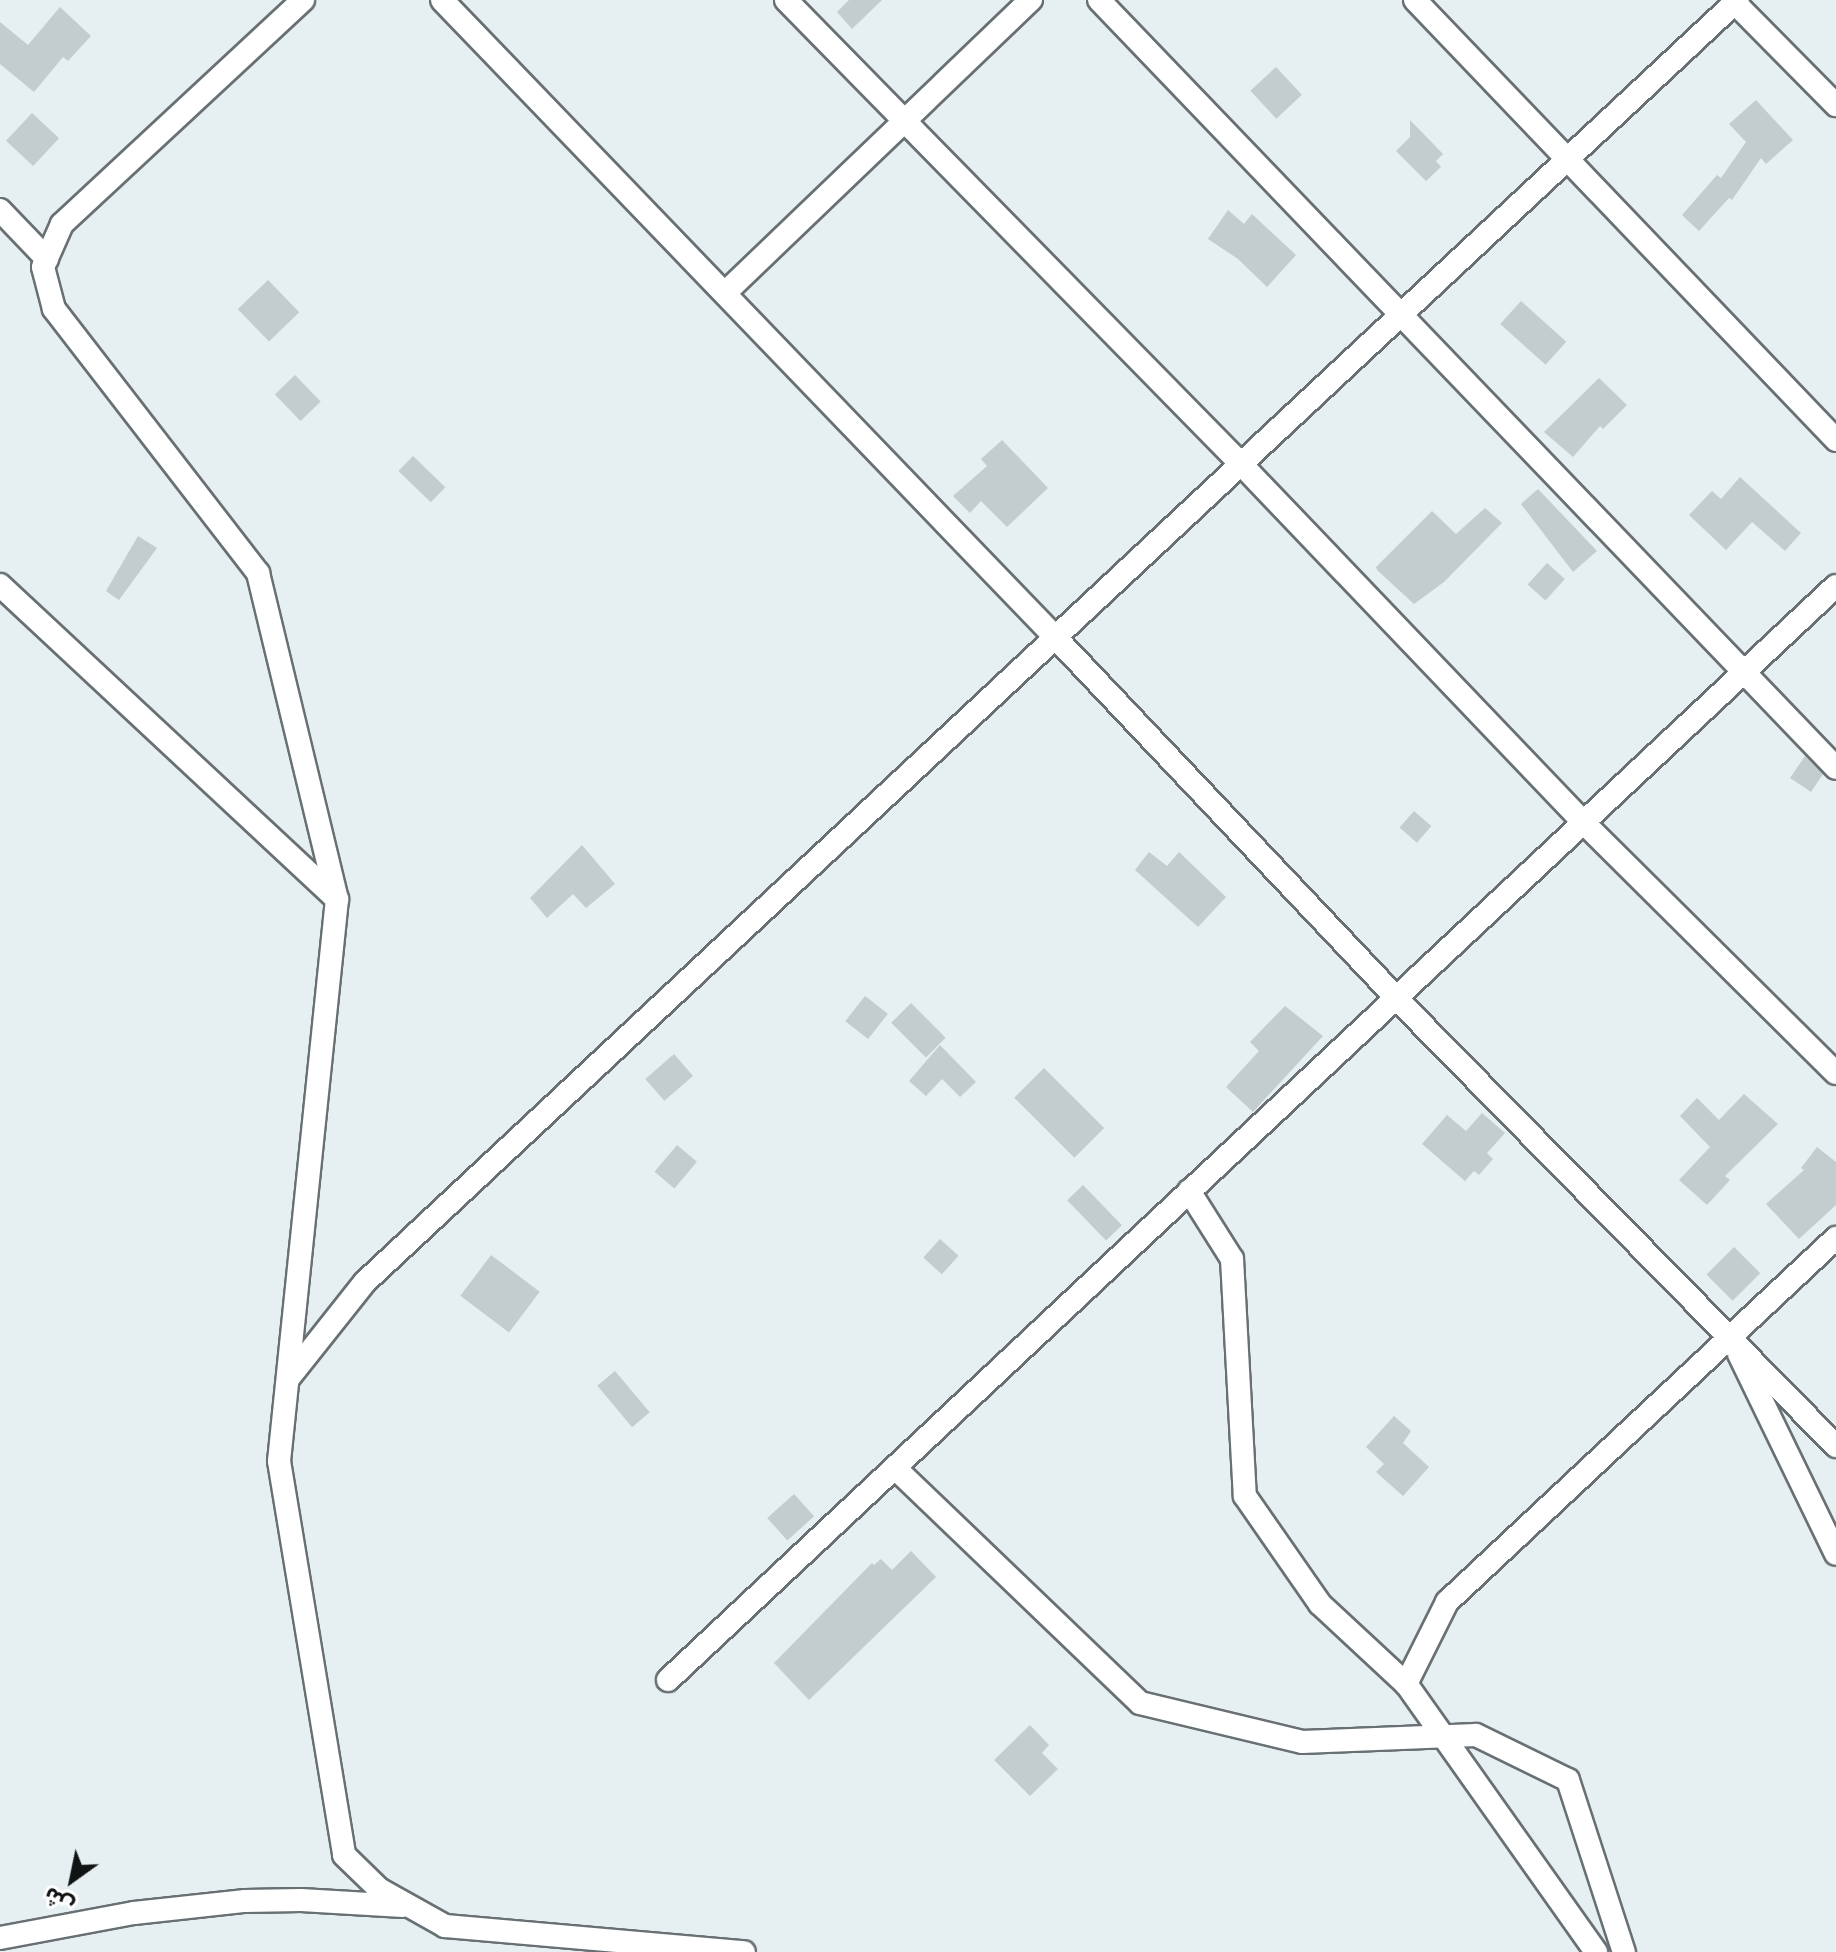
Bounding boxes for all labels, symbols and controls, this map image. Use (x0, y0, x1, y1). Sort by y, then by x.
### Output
north arrow (32, 1840, 112, 1920)
text: ش (38, 1879, 80, 1922)

